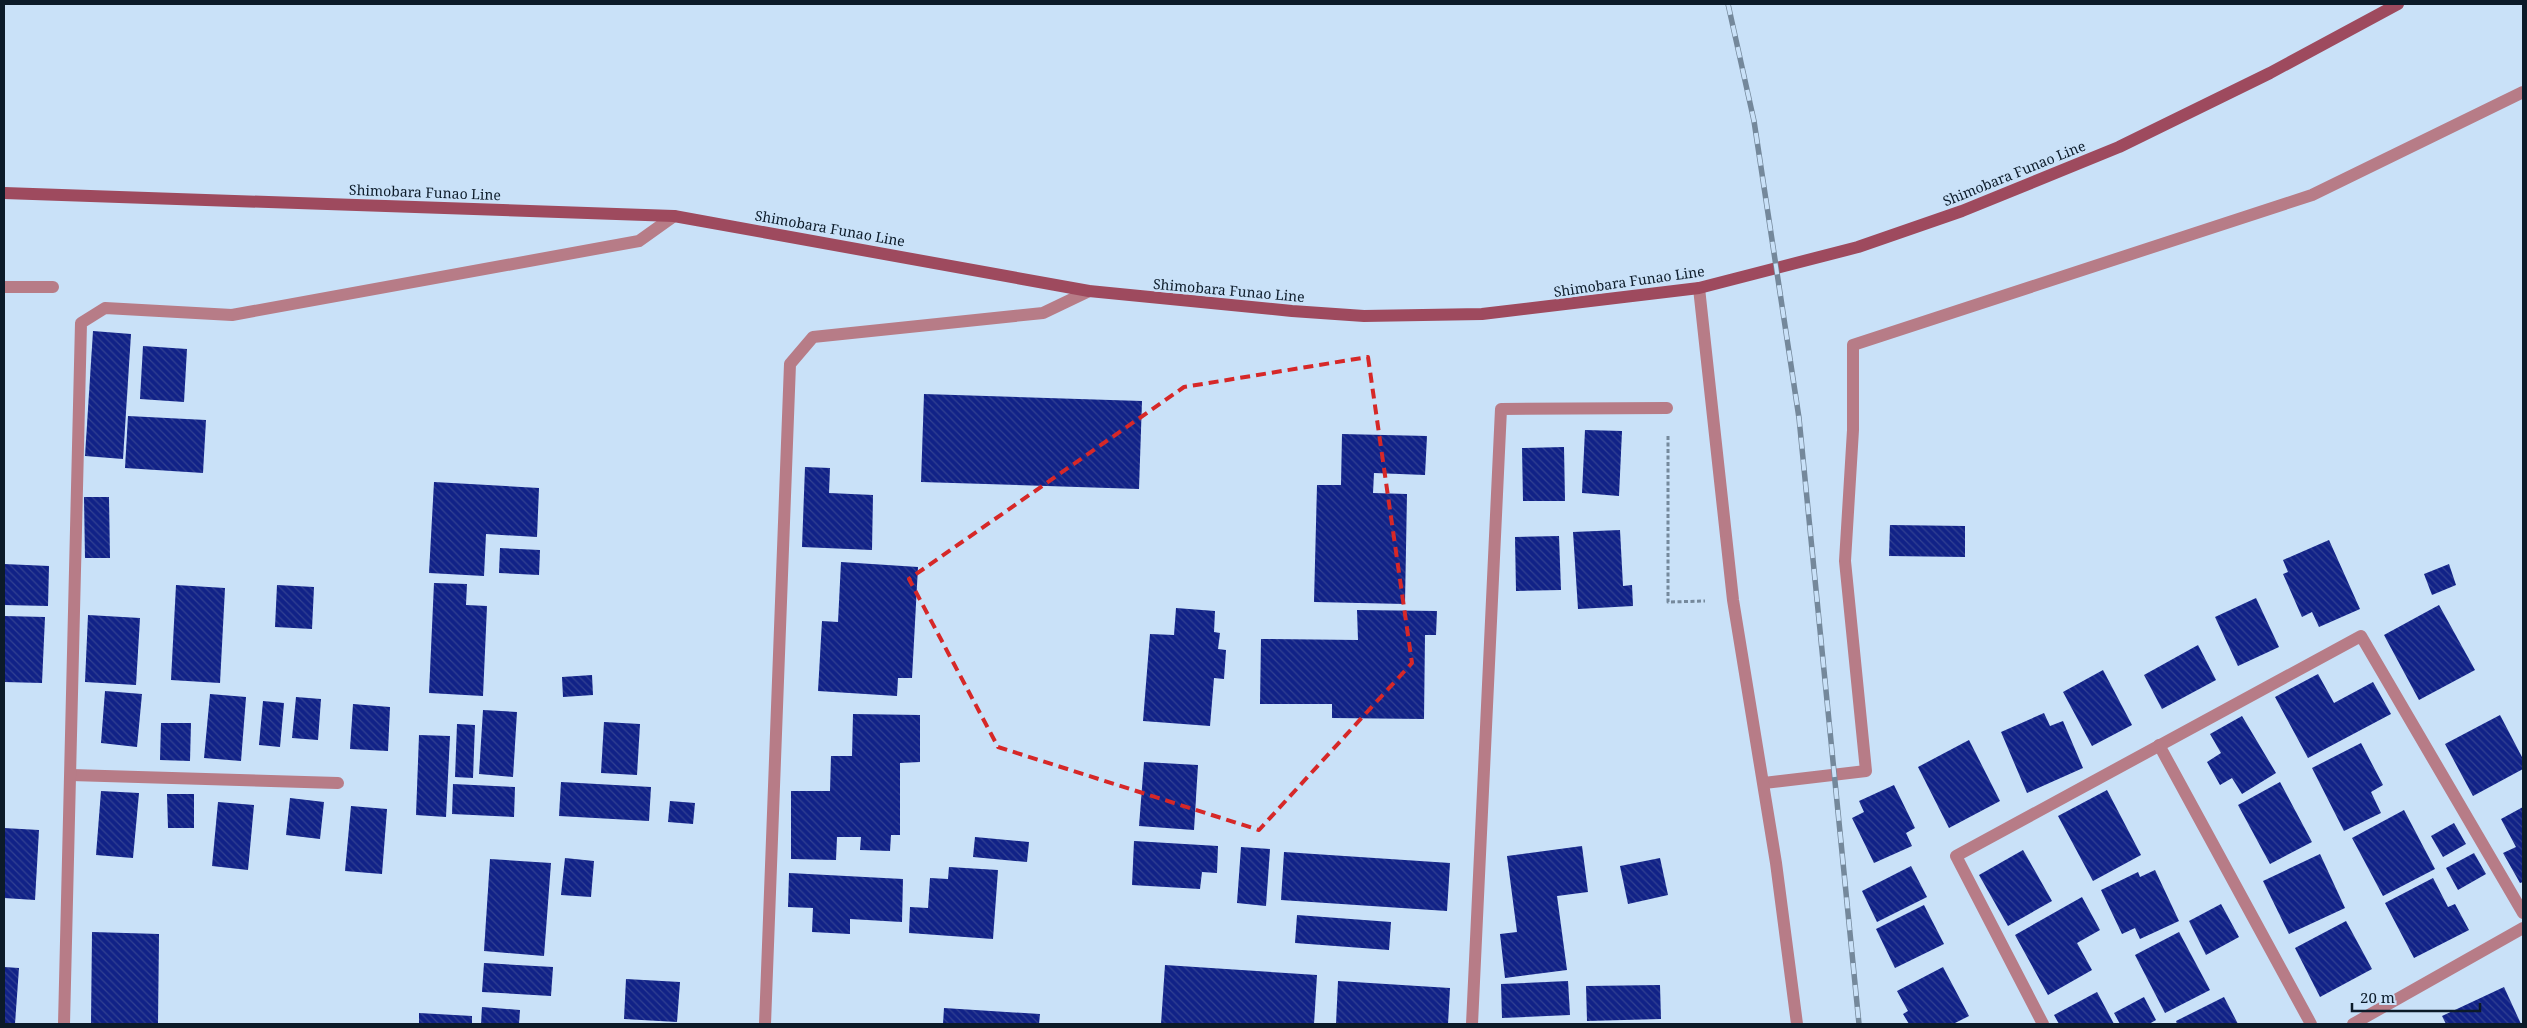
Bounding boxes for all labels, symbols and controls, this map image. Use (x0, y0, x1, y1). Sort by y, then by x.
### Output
street label: Shimobara Funao Line (1940, 136, 2088, 210)
street label: Shimobara Funao Line (349, 180, 501, 204)
street label: Shimobara Funao Line (753, 205, 907, 251)
street label: Shimobara Funao Line (1552, 261, 1706, 301)
street label: Shimobara Funao Line (1152, 274, 1306, 306)
scale bar (2352, 980, 2480, 1012)
text: 20 m (2360, 987, 2395, 1007)

